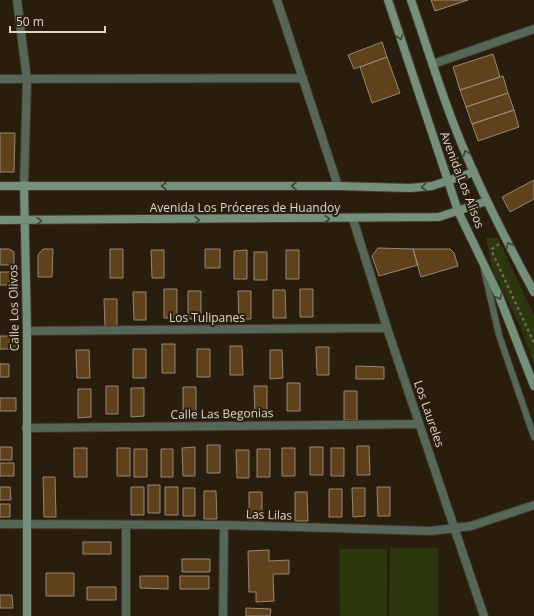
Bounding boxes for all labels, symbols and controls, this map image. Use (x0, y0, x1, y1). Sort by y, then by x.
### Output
scale bar (10, 8, 105, 34)
text: 50 m (16, 13, 44, 30)
one-way arrow (395, 33, 404, 40)
street label: Avenida Los Alisos (436, 129, 489, 231)
one-way arrow (462, 149, 470, 156)
one-way arrow (161, 182, 167, 190)
one-way arrow (291, 182, 297, 190)
one-way arrow (421, 183, 427, 192)
street label: Avenida Los Próceres de Huandoy (150, 199, 341, 216)
one-way arrow (324, 215, 330, 223)
one-way arrow (194, 216, 200, 224)
one-way arrow (36, 217, 42, 225)
one-way arrow (506, 242, 513, 249)
street label: Calle Los Olivos (4, 264, 23, 352)
one-way arrow (494, 293, 502, 301)
street label: Los Tulipanes (169, 309, 245, 326)
street label: Los Laureles (410, 378, 449, 450)
street label: Calle Las Begonias (170, 404, 274, 423)
street label: Las Lilas (245, 505, 293, 524)

